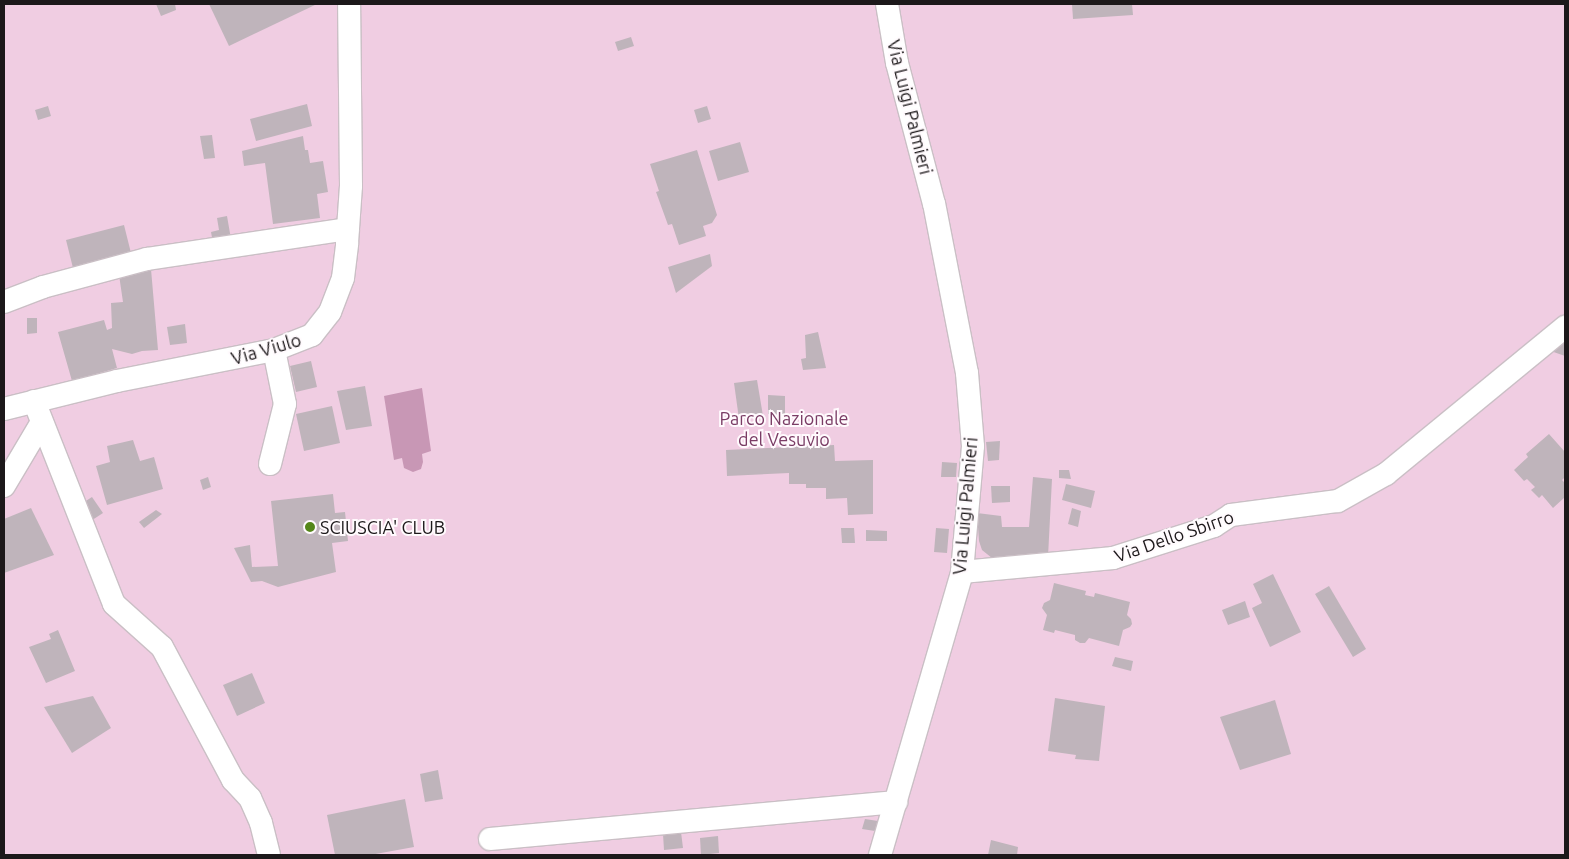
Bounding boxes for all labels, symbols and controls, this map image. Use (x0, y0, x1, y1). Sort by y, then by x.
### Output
street label: Via Luigi Palmieri (883, 37, 937, 177)
street label: Via Viulo (229, 329, 303, 369)
park label: Parco Nazionale del Vesuvio (719, 408, 849, 450)
street label: Via Luigi Palmieri (948, 436, 982, 576)
street label: Via Dello Sbirro (1111, 505, 1237, 567)
place label: SCIUSCIA' CLUB (320, 516, 445, 538)
marker: SCIUSCIA' CLUB (304, 521, 316, 533)

